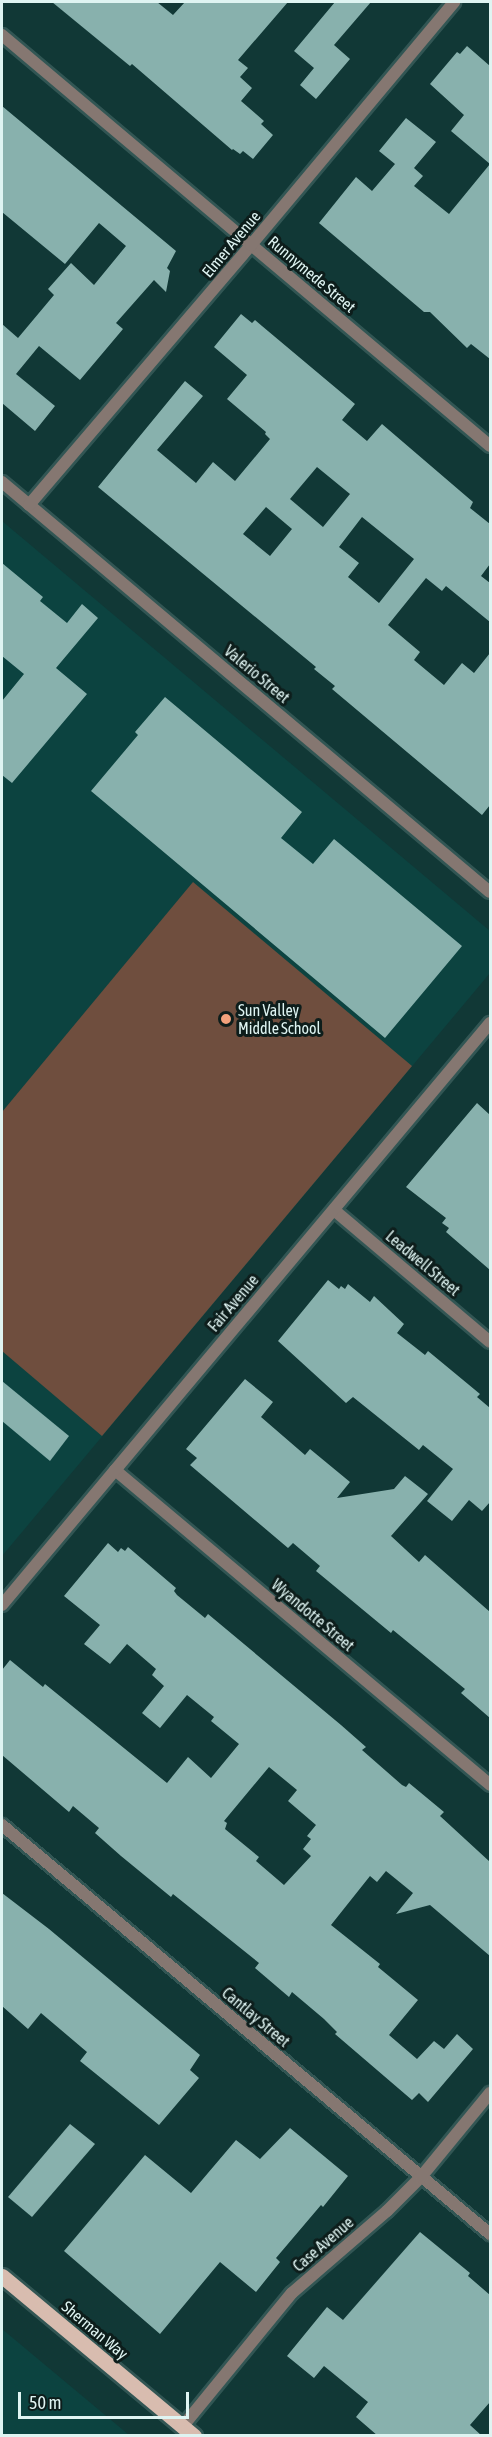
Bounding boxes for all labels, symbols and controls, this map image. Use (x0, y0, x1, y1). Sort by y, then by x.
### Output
street label: Elmer Avenue (198, 207, 264, 281)
street label: Runnymede Street (264, 232, 360, 316)
street label: Valerio Street (220, 641, 294, 707)
place label: Sun Valley Middle School (238, 1000, 321, 1038)
marker: Sun Valley Middle School (219, 1012, 233, 1026)
street label: Leadwell Street (382, 1226, 464, 1300)
street label: Fair Avenue (204, 1271, 262, 1335)
street label: Wyandotte Street (268, 1575, 358, 1655)
street label: Cantlay Street (218, 1983, 294, 2051)
street label: Case Avenue (289, 2212, 357, 2276)
street label: Sherman Way (58, 2297, 132, 2363)
scale bar (21, 2380, 192, 2418)
text: 50 m (29, 2392, 61, 2413)

